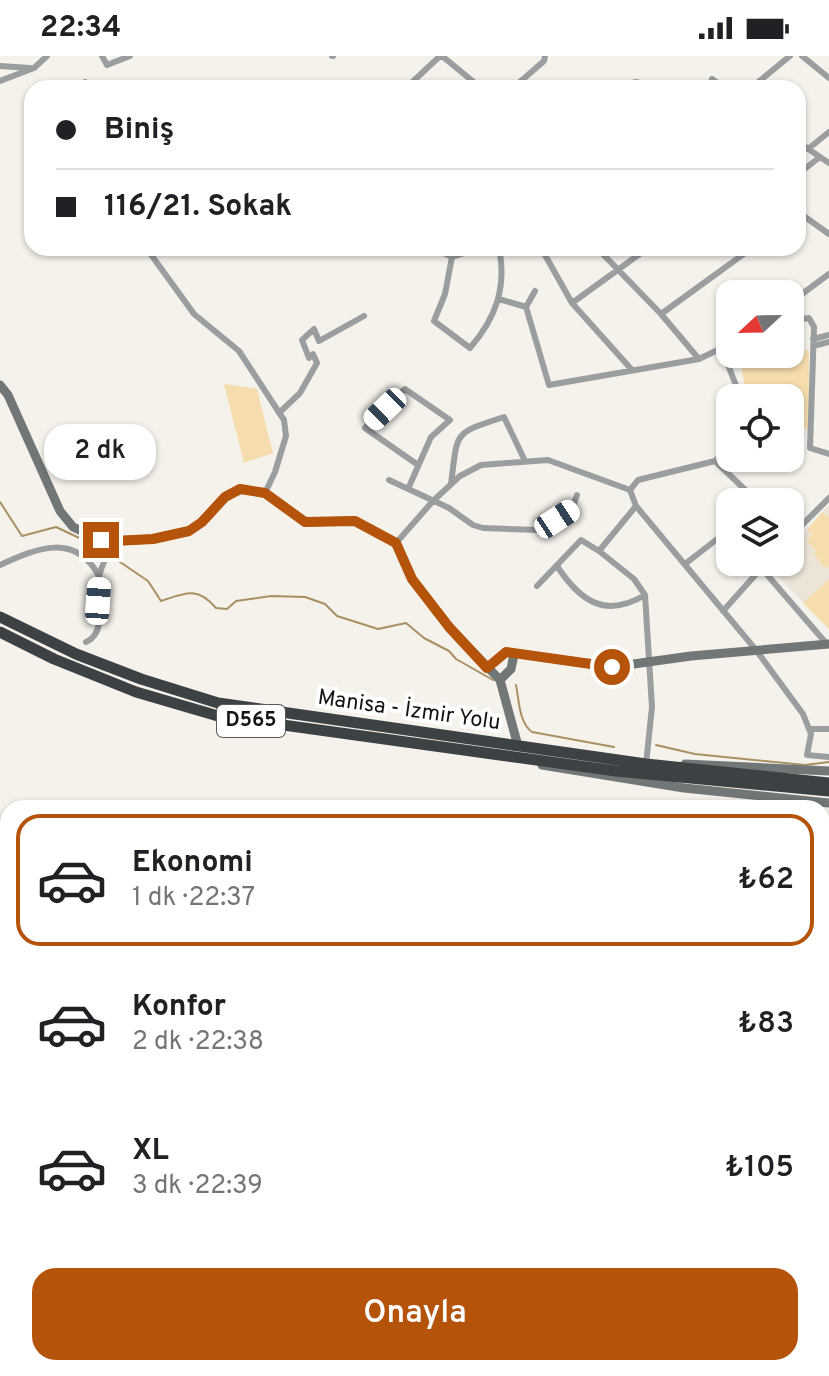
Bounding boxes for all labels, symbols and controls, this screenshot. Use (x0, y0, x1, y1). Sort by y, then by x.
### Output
text: 22:34 (40, 10, 121, 47)
text: Biniş (104, 112, 174, 149)
text: 116/21. Sokak (104, 189, 292, 226)
north arrow (716, 280, 804, 368)
map controls (716, 280, 804, 576)
car (359, 384, 411, 434)
button: locate (716, 384, 804, 472)
callout: 2 dk (45, 424, 157, 480)
text: 2 dk (74, 435, 126, 468)
button: layers (716, 488, 804, 576)
car (530, 496, 584, 542)
route end (83, 522, 119, 558)
car (84, 576, 112, 626)
route start (594, 649, 630, 685)
street label: Manisa - İzmir Yolu (316, 683, 503, 737)
road number: D565 (217, 705, 285, 737)
icon: car (36, 844, 108, 916)
text: Ekonomi (132, 845, 253, 882)
text: ₺62 (738, 862, 794, 899)
text: 1 dk · 22:37 (132, 882, 255, 915)
icon: car (36, 988, 108, 1060)
text: Konfor (132, 989, 226, 1026)
text: ₺83 (738, 1006, 794, 1043)
text: 2 dk · 22:38 (132, 1026, 264, 1059)
icon: car (36, 1132, 108, 1204)
text: XL (132, 1133, 169, 1170)
text: ₺105 (725, 1150, 794, 1187)
text: 3 dk · 22:39 (132, 1170, 263, 1203)
button: Onayla (32, 1268, 798, 1360)

